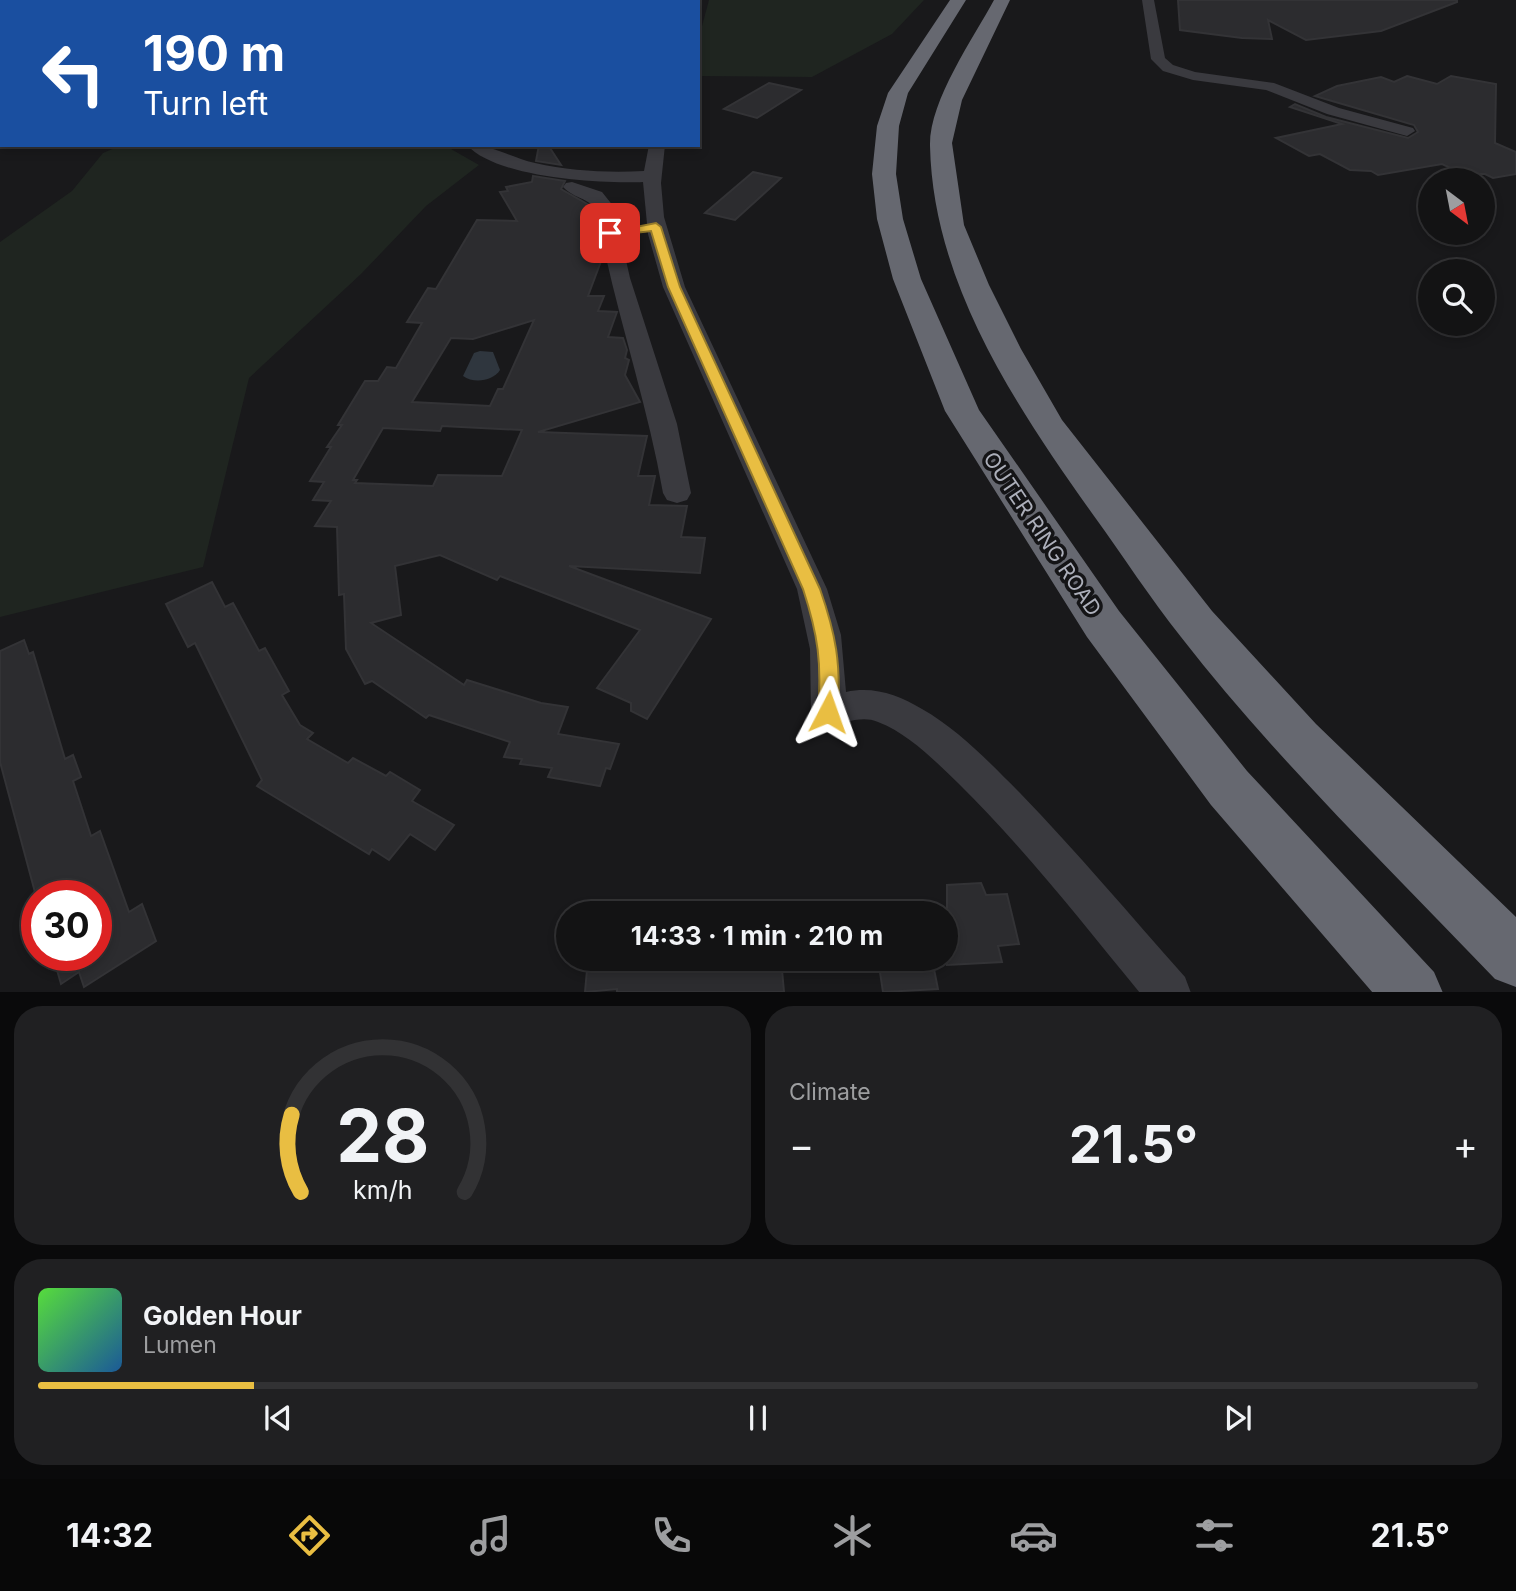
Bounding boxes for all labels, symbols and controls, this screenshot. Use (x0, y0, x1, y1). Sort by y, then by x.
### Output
text: 190 m (143, 24, 285, 83)
icon: left (28, 28, 119, 119)
text: Turn left (143, 84, 268, 123)
north arrow (1418, 168, 1494, 245)
map controls (1418, 168, 1495, 336)
pin (580, 203, 640, 263)
icon: arrive (591, 214, 629, 252)
button: search (1418, 259, 1495, 336)
street label: OUTER RING ROAD (978, 447, 1107, 620)
position arrow (791, 675, 865, 749)
speed limit sign: 30 (21, 880, 112, 971)
text: 14:33 · 1 min · 210 m (631, 920, 883, 951)
text: Climate (789, 1078, 871, 1106)
text: 28 (336, 1091, 429, 1180)
text: 21.5° (1069, 1113, 1198, 1176)
text: − (789, 1122, 814, 1168)
text: + (1453, 1122, 1478, 1168)
text: km/h (353, 1174, 412, 1204)
text: Golden Hour (143, 1300, 302, 1331)
text: Lumen (143, 1331, 217, 1359)
icon: previous (259, 1399, 297, 1437)
icon: pause (739, 1399, 777, 1437)
icon: next (1219, 1399, 1257, 1437)
icon: directions (285, 1511, 334, 1560)
icon: music (466, 1511, 515, 1560)
icon: phone (647, 1511, 696, 1560)
icon: climate (828, 1511, 877, 1560)
icon: car (1009, 1511, 1058, 1560)
icon: filters (1190, 1511, 1239, 1560)
text: 14:32 (66, 1516, 153, 1555)
text: 21.5° (1371, 1516, 1450, 1555)

